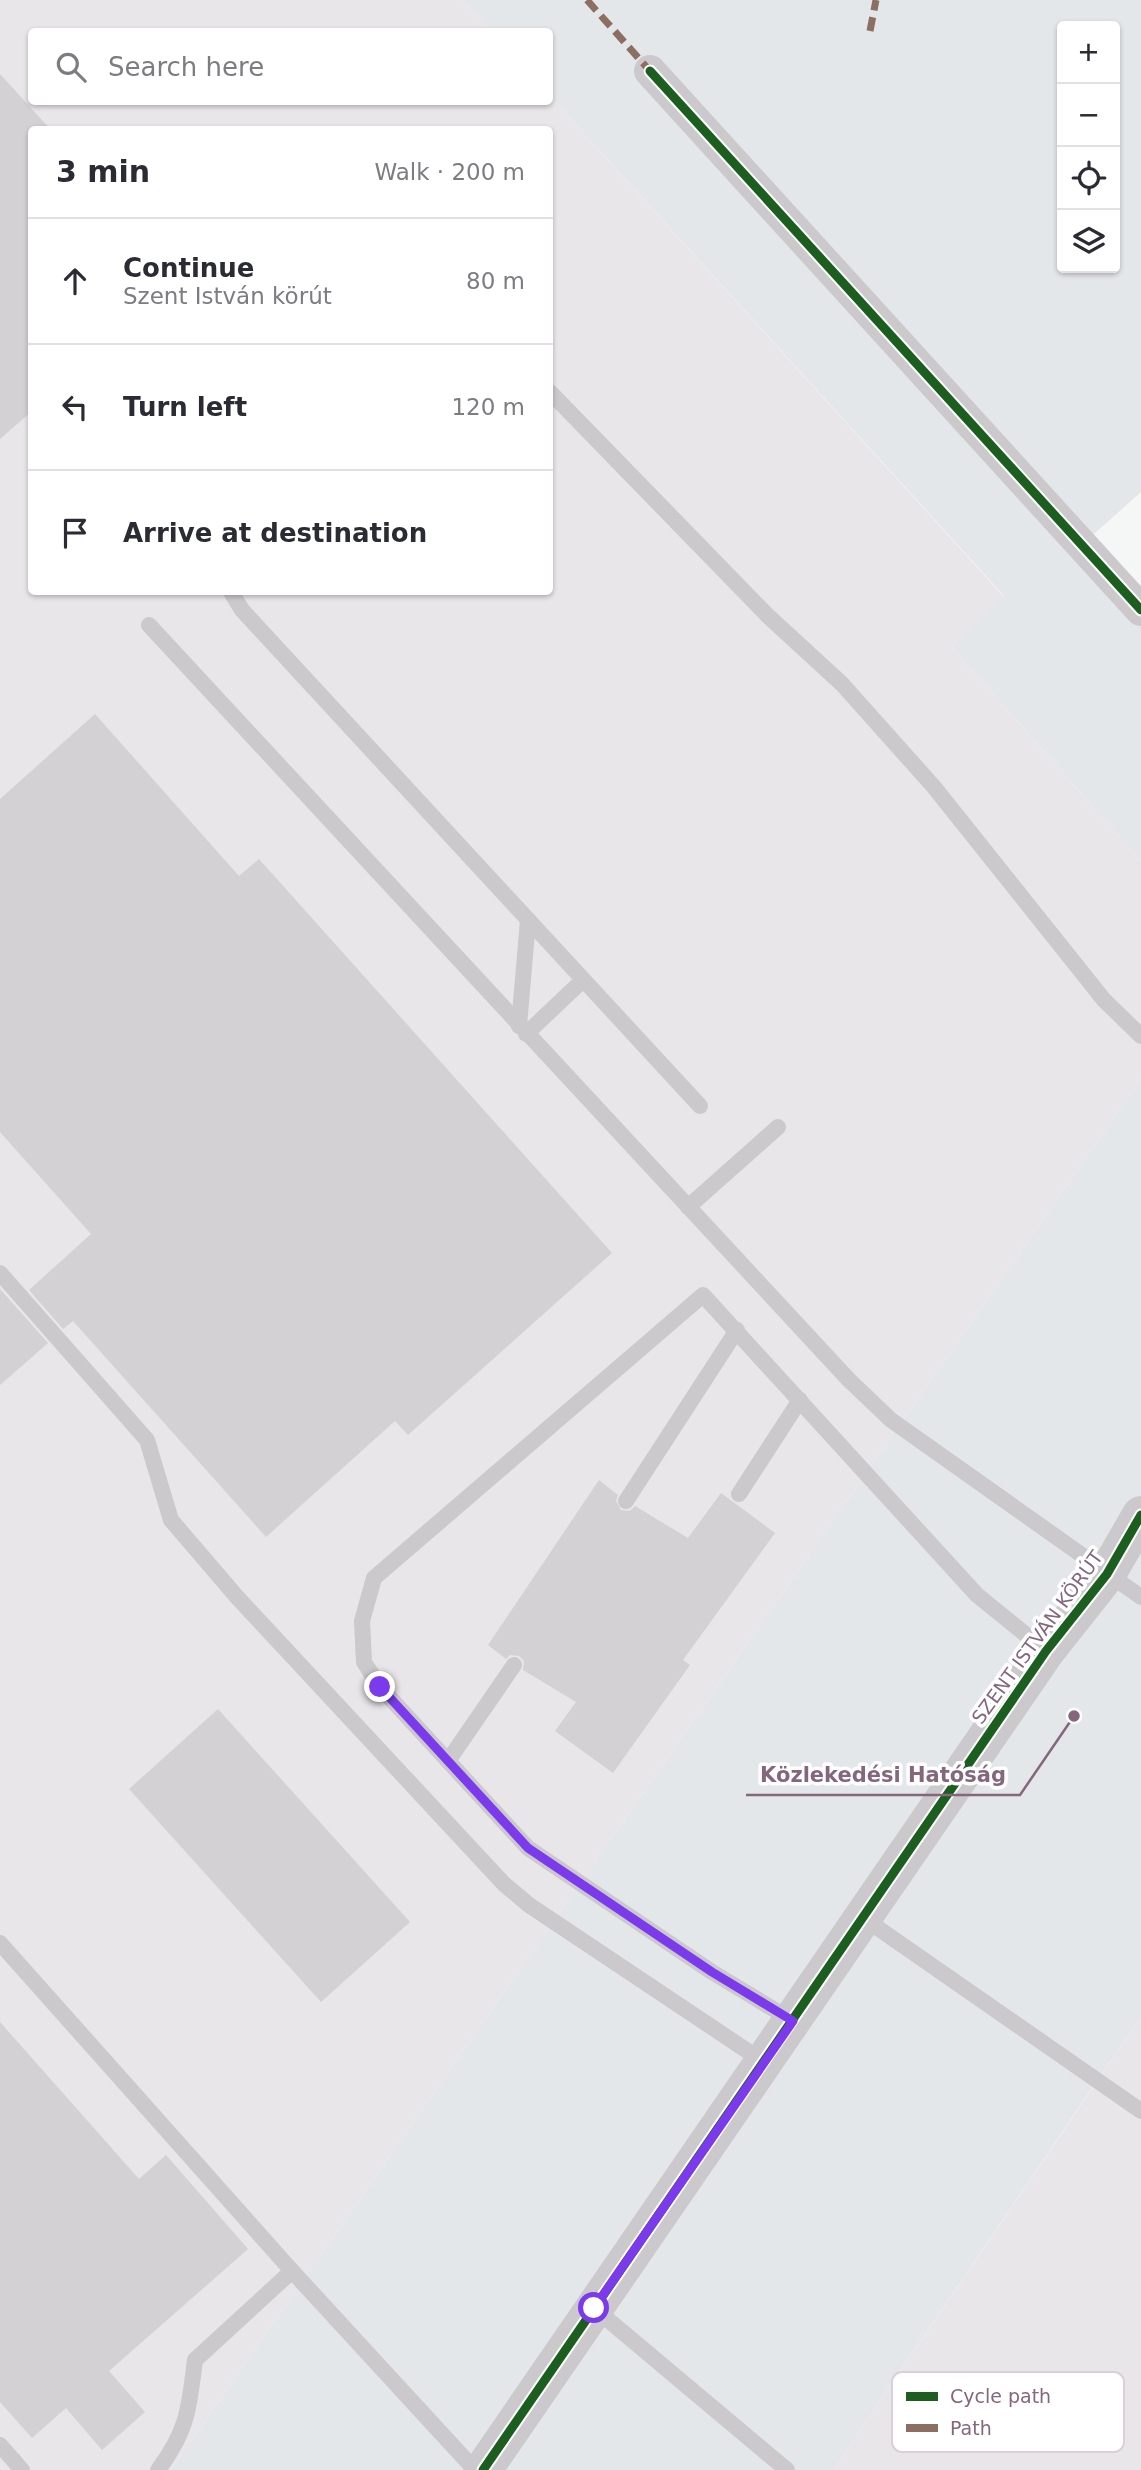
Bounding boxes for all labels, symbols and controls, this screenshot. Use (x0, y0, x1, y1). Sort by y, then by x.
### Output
map controls (1057, 21, 1120, 273)
button: + (1057, 21, 1120, 84)
search box (28, 28, 553, 105)
icon: search (52, 48, 90, 86)
text: Search here (108, 52, 264, 82)
button: − (1057, 84, 1120, 147)
button: locate (1057, 147, 1120, 210)
text: 3 min (56, 154, 150, 189)
text: Walk · 200 m (374, 159, 525, 185)
button: layers (1057, 210, 1120, 273)
text: Continue (123, 253, 254, 283)
icon: ahead (56, 262, 94, 300)
text: 80 m (466, 268, 525, 294)
text: Szent István körút (123, 283, 332, 309)
icon: left (56, 388, 94, 426)
text: Turn left (123, 392, 247, 422)
text: 120 m (451, 394, 525, 420)
icon: arrive (56, 514, 94, 552)
text: Arrive at destination (123, 518, 427, 548)
street label: SZENT ISTVÁN KÖRÚT (966, 1545, 1107, 1728)
route end (364, 1671, 395, 1702)
callout: Közlekedési Hatóság (746, 1753, 1020, 1795)
text: Közlekedési Hatóság (760, 1763, 1006, 1787)
route start (578, 2292, 609, 2323)
legend (892, 2372, 1124, 2452)
text: Cycle path (950, 2385, 1051, 2407)
text: Path (950, 2417, 992, 2439)

